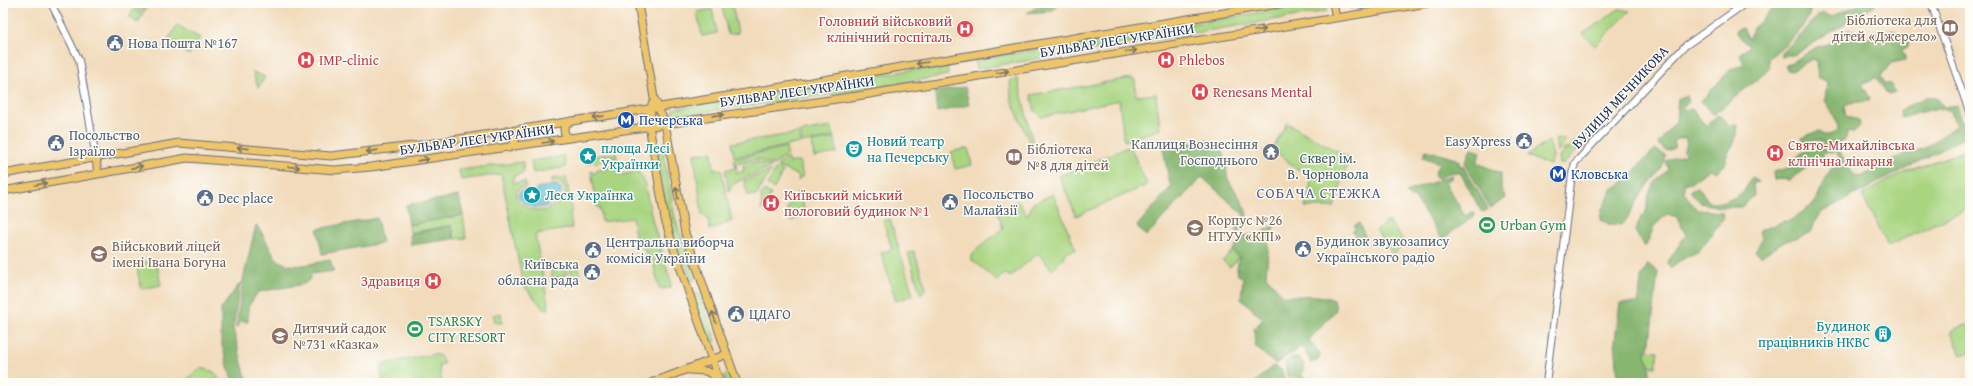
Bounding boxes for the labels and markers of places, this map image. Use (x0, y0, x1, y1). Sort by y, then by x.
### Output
place label: Бібліотека для дітей «Джерело» (1832, 10, 1937, 46)
place label: Головний військовий клінічний госпіталь (819, 11, 952, 47)
library icon: Бібліотека для дітей «Джерело» (1940, 18, 1960, 38)
hospital icon: Головний військовий клінічний госпіталь (955, 19, 975, 39)
public building icon: Нова Пошта №167 (105, 33, 125, 53)
place label: Нова Пошта №167 (128, 33, 238, 53)
hospital icon: IMP-clinic (296, 50, 316, 70)
place label: IMP-clinic (319, 50, 379, 70)
hospital icon: Phlebos (1156, 50, 1176, 70)
place label: Phlebos (1179, 50, 1225, 70)
hospital icon: Renesans Mental (1190, 82, 1210, 102)
place label: Renesans Mental (1213, 82, 1312, 102)
metro station icon: Печерська (616, 110, 636, 130)
place label: Печерська (639, 110, 703, 130)
place label: Посольство Ізраїлю (69, 125, 140, 161)
place label: Новий театр на Печерську (867, 131, 949, 167)
place label: EasyXpress (1445, 131, 1511, 151)
public building icon: EasyXpress (1514, 131, 1534, 151)
public building icon: Посольство Ізраїлю (46, 133, 66, 153)
place label: Каплиця Вознесіння Господнього (1131, 134, 1258, 170)
place label: Свято-Михайлівська клінічна лікарня (1788, 135, 1915, 171)
place label: площа Лесі Українки (601, 138, 670, 174)
theatre icon: Новий театр на Печерську (844, 139, 864, 159)
place label: Бібліотека №8 для дітей (1027, 139, 1109, 175)
temple icon: Каплиця Вознесіння Господнього (1261, 142, 1281, 162)
hospital icon: Свято-Михайлівська клінічна лікарня (1765, 143, 1785, 163)
place icon: площа Лесі Українки (578, 146, 598, 166)
library icon: Бібліотека №8 для дітей (1004, 147, 1024, 167)
metro station icon: Кловська (1548, 164, 1568, 184)
place label: Кловська (1571, 164, 1628, 184)
place label: Посольство Малайзії (963, 184, 1034, 220)
place icon: Леся Українка (522, 185, 542, 205)
place label: Леся Українка (545, 185, 634, 205)
place label: Київський міський пологовий будинок №1 (784, 185, 929, 221)
public building icon: Dec place (195, 188, 215, 208)
place label: Dec place (218, 188, 274, 208)
public building icon: Посольство Малайзії (940, 192, 960, 212)
hospital icon: Київський міський пологовий будинок №1 (761, 193, 781, 213)
place label: Корпус №26 НТУУ «КПІ» (1208, 210, 1283, 246)
sports icon: Urban Gym (1477, 215, 1497, 235)
place label: Urban Gym (1500, 215, 1567, 235)
school or university icon: Корпус №26 НТУУ «КПІ» (1185, 218, 1205, 238)
place label: Будинок звукозапису Українського радіо (1316, 231, 1450, 267)
place label: Центральна виборча комісія України (606, 232, 734, 268)
place label: Військовий ліцей імені Івана Богуна (112, 236, 227, 272)
public building icon: Будинок звукозапису Українського радіо (1293, 239, 1313, 259)
public building icon: Центральна виборча комісія України (583, 240, 603, 260)
school or university icon: Військовий ліцей імені Івана Богуна (89, 244, 109, 264)
place label: Київська обласна рада (498, 254, 579, 290)
public building icon: Київська обласна рада (582, 262, 602, 282)
place label: Здравиця (361, 271, 420, 291)
hospital icon: Здравиця (423, 271, 443, 291)
public building icon: ЦДАГО (726, 304, 746, 324)
place label: ЦДАГО (749, 304, 791, 324)
place label: TSARSKY CITY RESORT (428, 311, 506, 347)
place label: Будинок працівників НКВС (1758, 316, 1871, 352)
place label: Дитячий садок №731 «Казка» (292, 318, 387, 354)
sports icon: TSARSKY CITY RESORT (405, 319, 425, 339)
building icon: Будинок працівників НКВС (1873, 324, 1893, 344)
school or university icon: Дитячий садок №731 «Казка» (270, 326, 290, 346)

